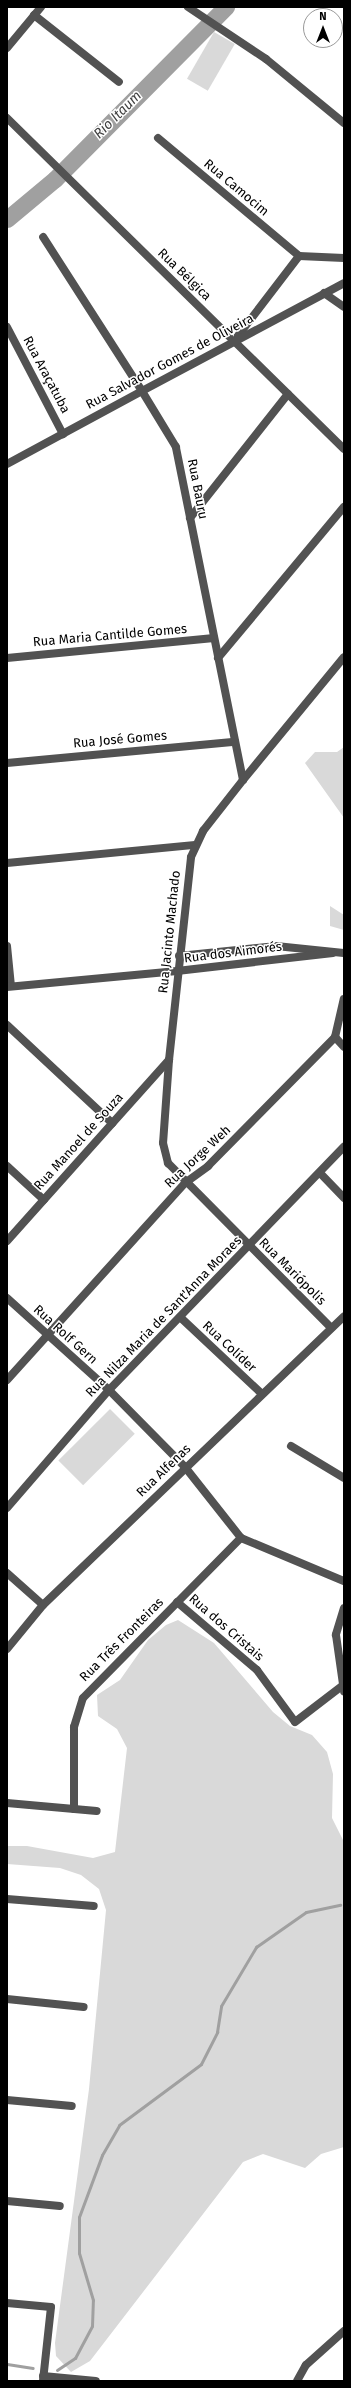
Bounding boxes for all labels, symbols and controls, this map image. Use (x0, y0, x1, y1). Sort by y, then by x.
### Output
north arrow (303, 8, 343, 48)
text: N (319, 10, 327, 23)
water label: Rio Itaum (91, 88, 145, 142)
street label: Rua Camocim (200, 156, 272, 220)
street label: Rua Bélgica (154, 246, 214, 304)
street label: Rua Salvador Gomes de Oliveira (83, 311, 257, 413)
street label: Rua Araçatuba (19, 334, 73, 416)
street label: Rua Bauru (184, 458, 210, 520)
street label: Rua Maria Cantilde Gomes (32, 621, 188, 651)
street label: Rua José Gomes (72, 728, 168, 752)
street label: Rua Jacinto Machado (156, 870, 184, 994)
street label: Rua dos Aimorés (183, 939, 283, 967)
street label: Rua Manoel de Souza (31, 1090, 127, 1194)
street label: Rua Jorge Weh (162, 1122, 234, 1192)
street label: Rua Nilza Maria de Sant'Anna Moraes (83, 1233, 245, 1401)
street label: Rua Mariópolis (255, 1235, 329, 1309)
street label: Rua Rolf Gern (30, 1302, 100, 1368)
street label: Rua Colíder (199, 1318, 259, 1376)
street label: Rua Alfenas (134, 1441, 194, 1501)
street label: Rua dos Cristais (185, 1591, 267, 1665)
street label: Rua Três Fronteiras (77, 1595, 167, 1685)

